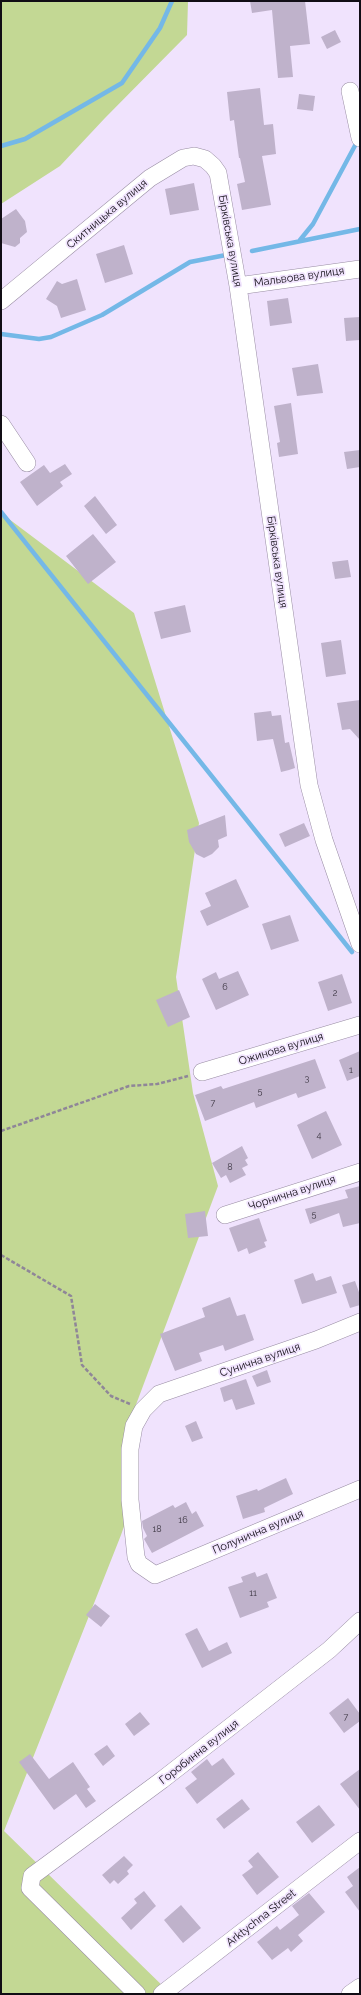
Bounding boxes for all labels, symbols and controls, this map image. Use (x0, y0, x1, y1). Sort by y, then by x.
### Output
street label: Скитницька вулиця (64, 177, 150, 251)
street label: Бірківська вулиця (215, 194, 245, 288)
street label: Мальвова вулиця (253, 264, 345, 290)
street label: Бірківська вулиця (264, 515, 290, 609)
house number: 6 (222, 982, 228, 992)
house number: 2 (333, 988, 337, 998)
street label: Ожинова вулиця (237, 1030, 325, 1068)
house number: 1 (349, 1065, 353, 1075)
house number: 3 (305, 1073, 309, 1083)
house number: 5 (258, 1086, 262, 1096)
house number: 7 (211, 1098, 215, 1108)
house number: 4 (317, 1130, 321, 1140)
house number: 8 (227, 1162, 233, 1172)
street label: Чорнична вулиця (247, 1173, 337, 1213)
house number: 5 (312, 1209, 316, 1219)
street label: Сунична вулиця (218, 1340, 302, 1380)
street label: Полунична вулиця (211, 1507, 305, 1557)
house number: 16 (178, 1515, 188, 1525)
house number: 18 (152, 1524, 162, 1534)
house number: 11 (249, 1588, 257, 1598)
house number: 7 (344, 1712, 348, 1722)
street label: Горобинна вулиця (157, 1717, 241, 1787)
street label: Arktychna Street (224, 1887, 298, 1949)

